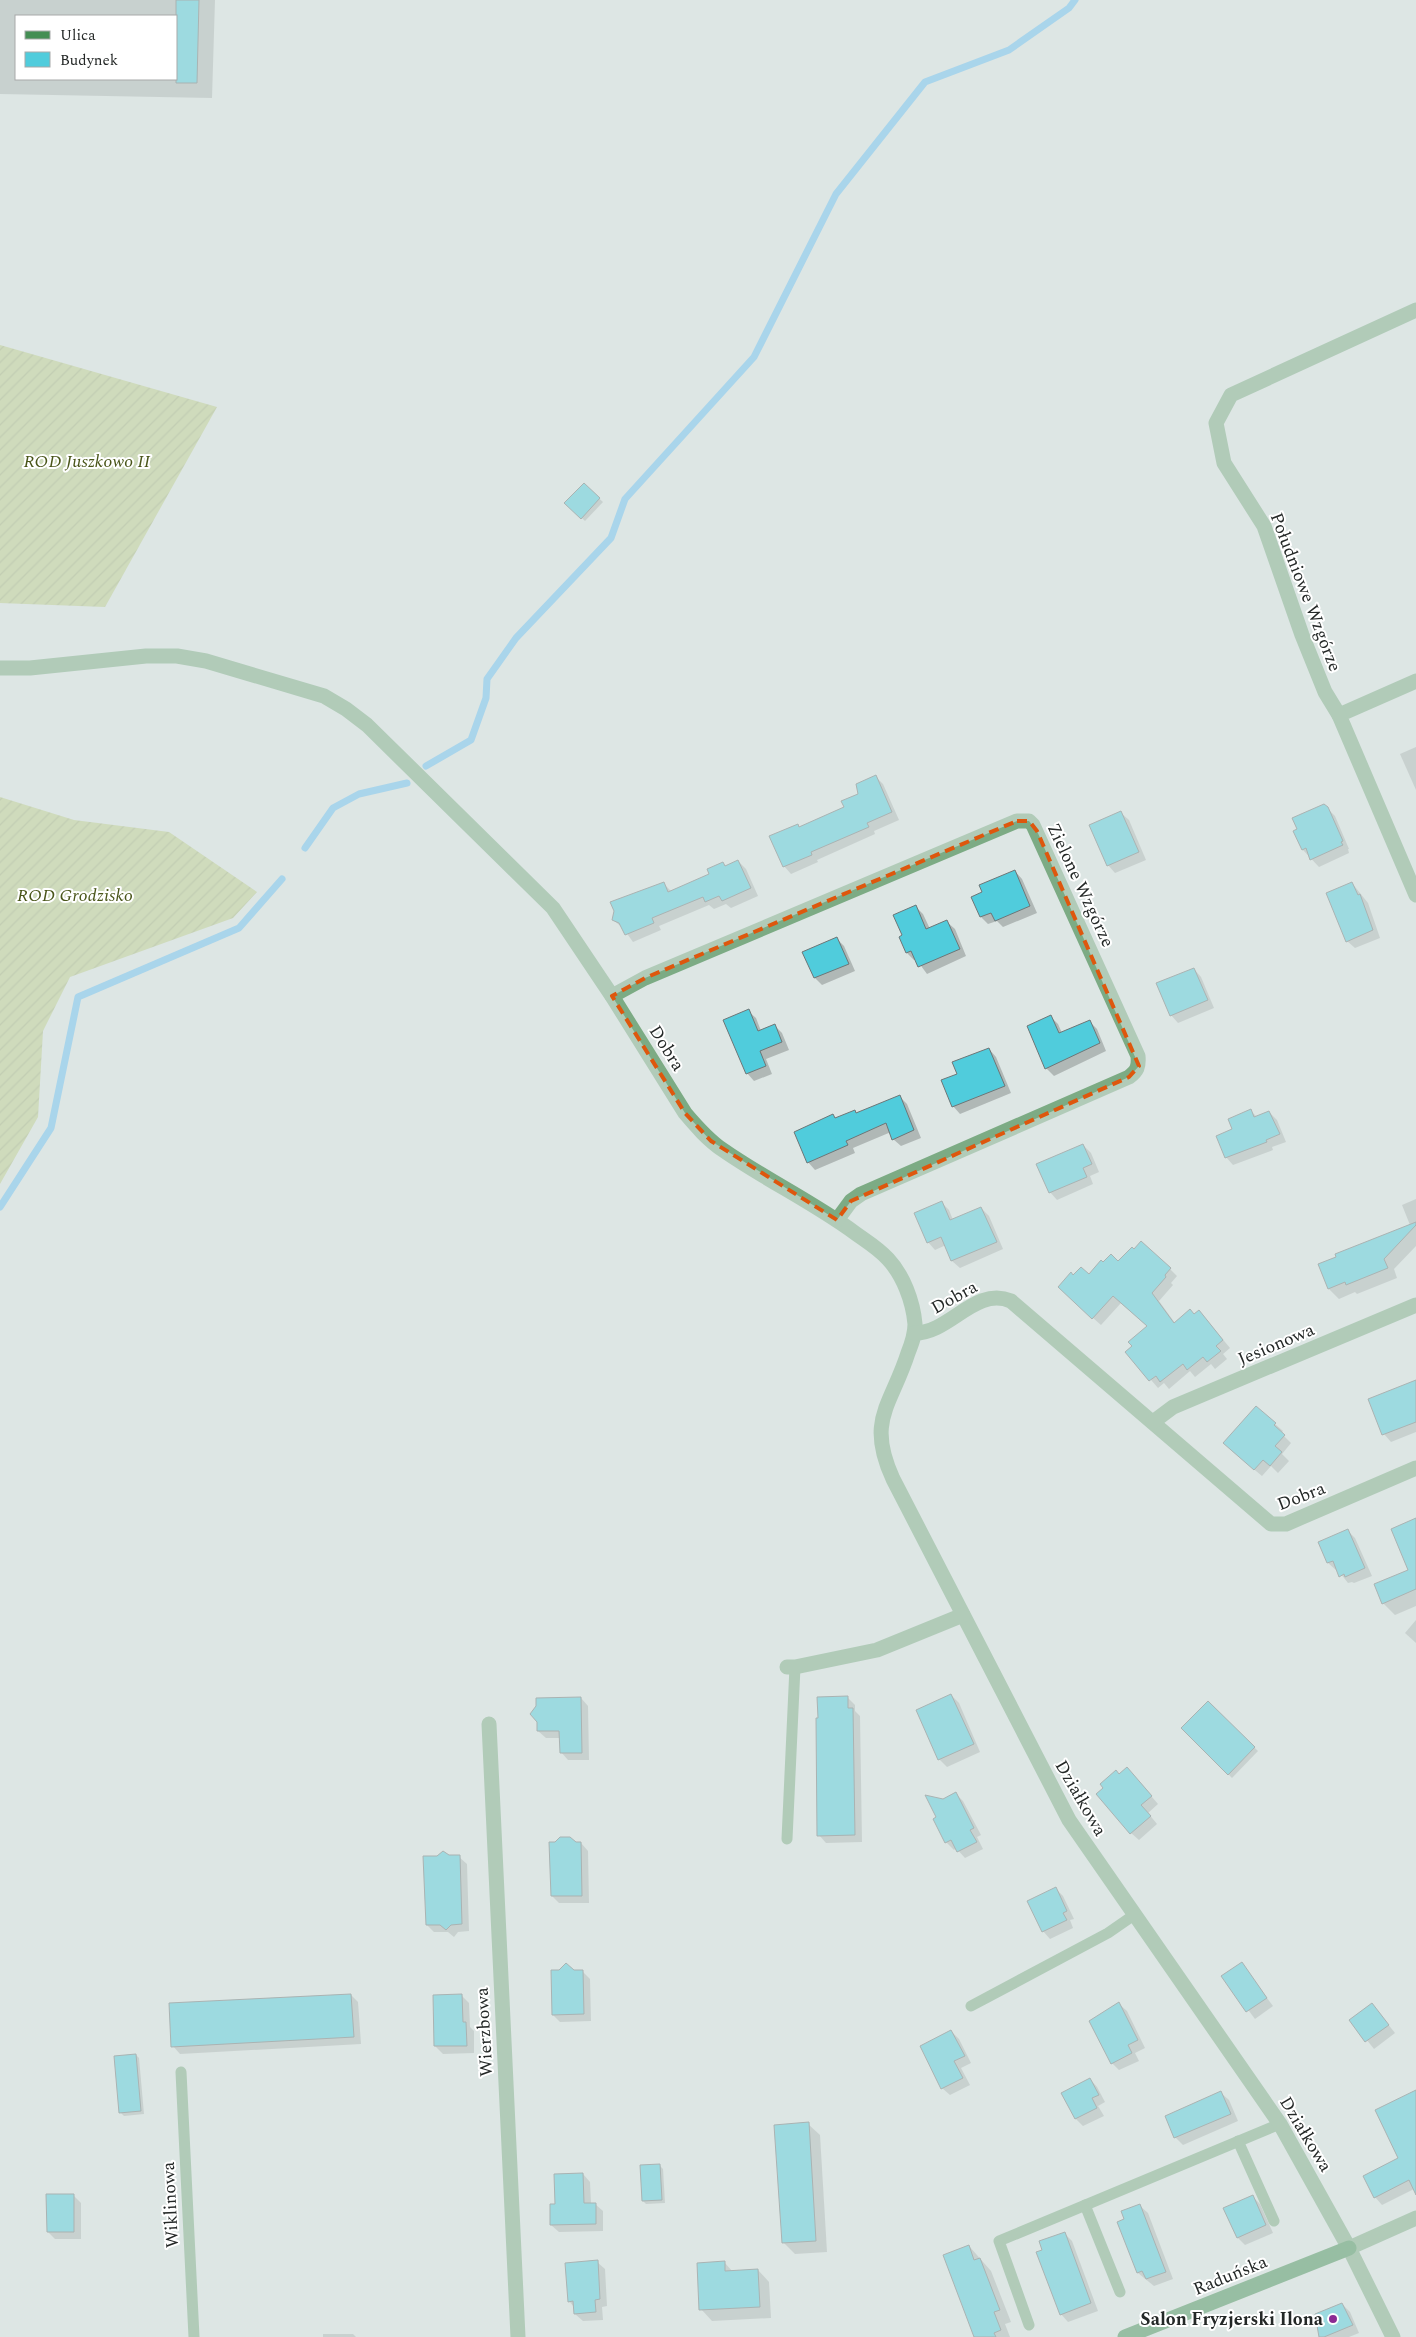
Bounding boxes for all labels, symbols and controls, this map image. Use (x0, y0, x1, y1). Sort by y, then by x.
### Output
legend (15, 15, 178, 80)
text: Ulica (60, 24, 96, 47)
text: Budynek (60, 49, 118, 72)
park label: ROD Juszkowo II (23, 448, 151, 475)
street label: Południowe Wzgórze (1263, 509, 1348, 676)
street label: Zielone Wzgórze (1040, 819, 1121, 952)
park label: ROD Grodzisko (17, 882, 133, 909)
street label: Dobra (642, 1020, 691, 1077)
street label: Dobra (926, 1273, 983, 1321)
street label: Jesionowa (1234, 1316, 1319, 1373)
street label: Dobra (1273, 1475, 1329, 1518)
street label: Działkowa (1048, 1755, 1113, 1842)
street label: Wierzbowa (469, 1986, 500, 2077)
street label: Działkowa (1272, 2091, 1339, 2177)
street label: Wiklinowa (155, 2161, 186, 2249)
street label: Raduńska (1189, 2248, 1272, 2303)
place label: Salon Fryzjerski Ilona (1140, 2306, 1324, 2333)
marker: Salon Fryzjerski Ilona (1327, 2313, 1339, 2325)

